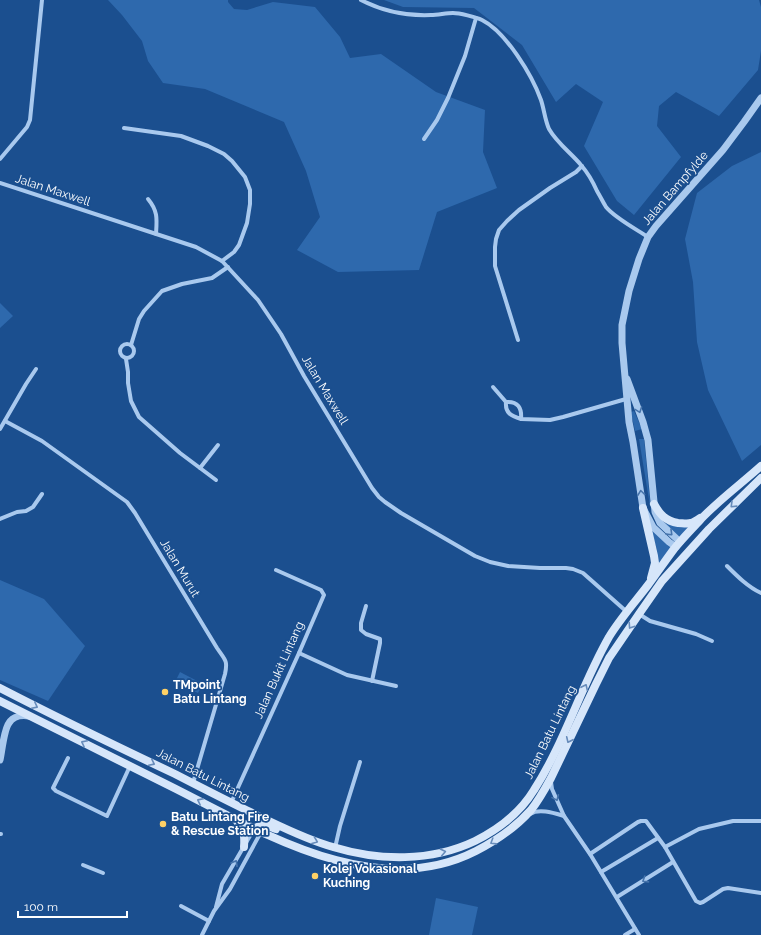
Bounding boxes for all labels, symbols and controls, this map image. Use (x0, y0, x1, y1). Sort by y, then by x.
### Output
street label: Jalan Bampfylde (639, 148, 711, 228)
street label: Jalan Maxwell (14, 171, 93, 209)
street label: Jalan Maxwell (299, 353, 352, 428)
one-way arrow (634, 406, 642, 413)
one-way arrow (637, 490, 646, 496)
one-way arrow (730, 500, 738, 508)
one-way arrow (665, 528, 673, 536)
street label: Jalan Murut (157, 536, 203, 600)
street label: Jalan Bukit Lintang (251, 619, 307, 721)
one-way arrow (629, 621, 636, 628)
place label: TMpoint Batu Lintang (173, 678, 247, 706)
street label: Jalan Batu Lintang (521, 683, 579, 781)
one-way arrow (580, 684, 588, 692)
marker: TMpoint Batu Lintang (160, 687, 170, 697)
one-way arrow (30, 701, 38, 709)
one-way arrow (566, 735, 574, 743)
one-way arrow (81, 740, 88, 748)
street label: Jalan Batu Lintang (154, 746, 252, 804)
one-way arrow (147, 758, 155, 766)
one-way arrow (551, 794, 559, 801)
one-way arrow (197, 799, 204, 806)
place label: Batu Lintang Fire & Rescue Station (171, 810, 269, 838)
marker: Batu Lintang Fire & Rescue Station (158, 819, 168, 829)
one-way arrow (312, 837, 319, 845)
one-way arrow (490, 837, 497, 844)
one-way arrow (440, 849, 446, 857)
one-way arrow (230, 860, 237, 867)
place label: Kolej Vokasional Kuching (323, 862, 417, 890)
marker: Kolej Vokasional Kuching (310, 871, 320, 881)
one-way arrow (642, 875, 649, 882)
scale bar (18, 893, 127, 919)
text: 100 m (24, 900, 58, 914)

